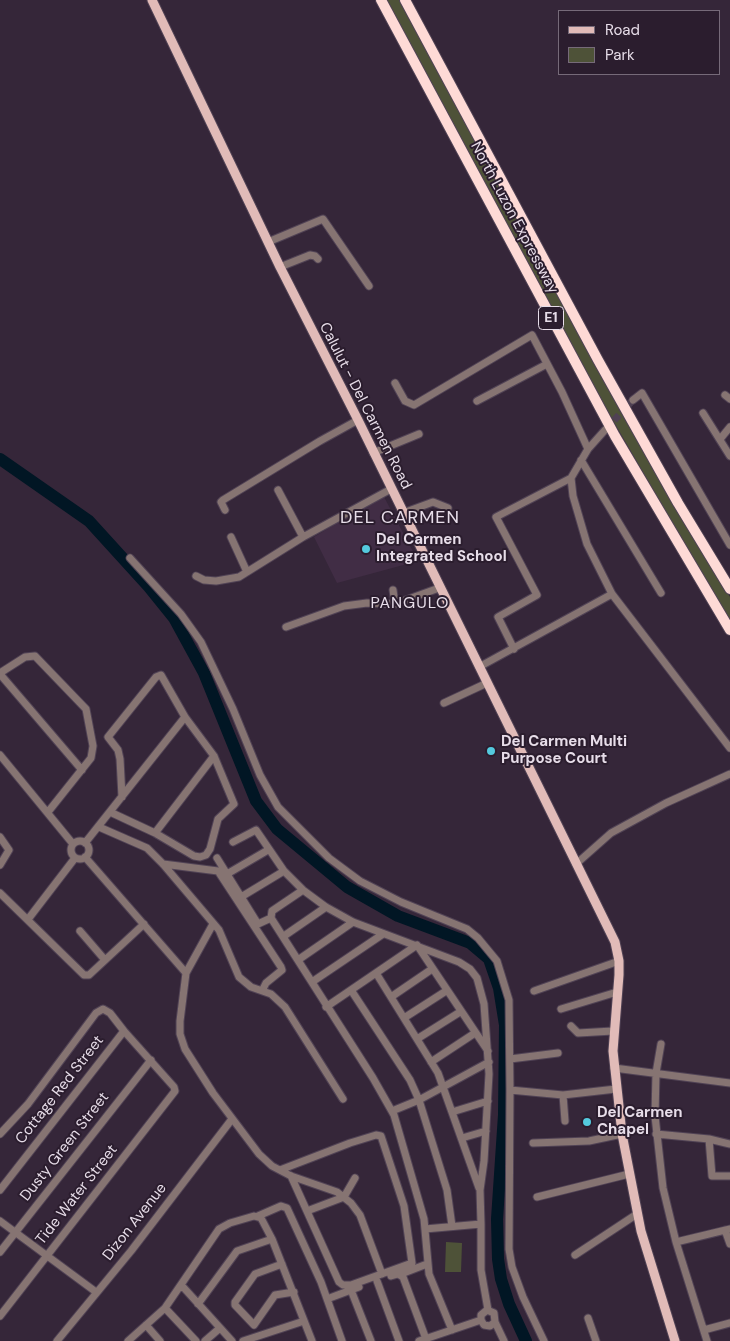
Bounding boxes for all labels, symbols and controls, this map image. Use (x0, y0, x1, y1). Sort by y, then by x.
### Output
legend (558, 10, 720, 75)
text: Road (605, 20, 640, 40)
text: Park (605, 45, 635, 65)
street label: North Luzon Expressway (466, 139, 562, 297)
road number: E1 (538, 306, 564, 330)
street label: Calulut - Del Carmen Road (315, 320, 415, 492)
district label: DEL CARMEN (339, 507, 461, 529)
place label: Del Carmen Integrated School (376, 531, 507, 566)
marker: Del Carmen Integrated School (360, 543, 372, 555)
district label: PANGULO (370, 594, 450, 614)
place label: Del Carmen Multi Purpose Court (501, 733, 627, 768)
marker: Del Carmen Multi Purpose Court (485, 745, 497, 757)
street label: Cottage Red Street (12, 1032, 108, 1148)
street label: Dusty Green Street (17, 1089, 113, 1205)
place label: Del Carmen Chapel (597, 1104, 683, 1139)
marker: Del Carmen Chapel (581, 1116, 593, 1128)
street label: Tide Water Street (32, 1141, 122, 1249)
street label: Dizon Avenue (99, 1180, 171, 1264)

